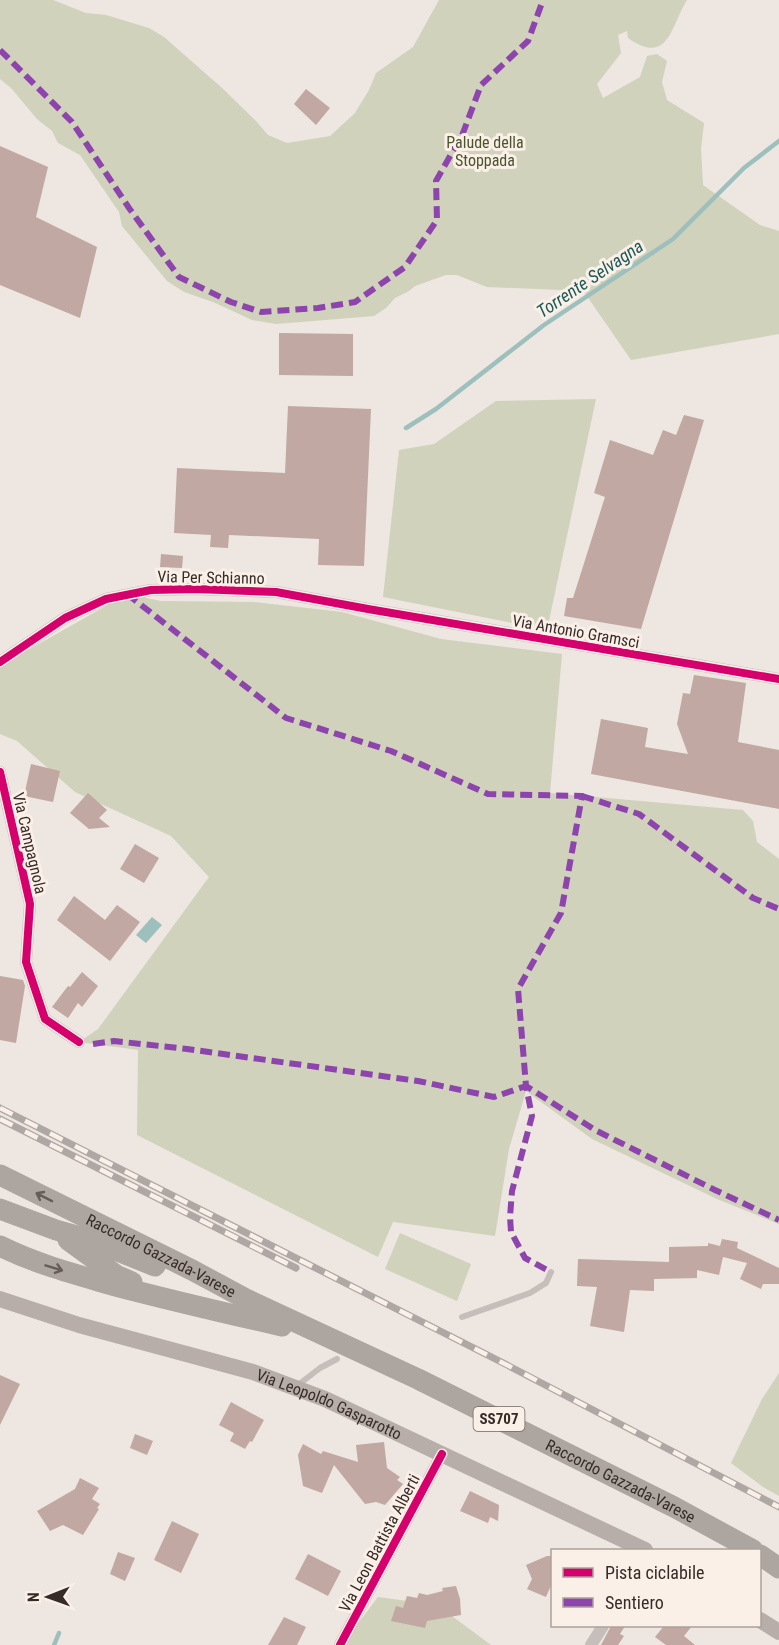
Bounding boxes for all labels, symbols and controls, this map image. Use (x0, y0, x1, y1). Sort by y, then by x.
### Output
park label: Palude della Stoppada (446, 133, 524, 170)
water label: Torrente Selvagna (532, 235, 647, 322)
street label: Via Per Schianno (157, 567, 265, 588)
street label: Via Antonio Gramsci (511, 611, 641, 652)
street label: Via Campagnola (9, 791, 50, 896)
one-way arrow (35, 1190, 53, 1202)
street label: Raccordo Gazzada-Varese (83, 1210, 239, 1302)
one-way arrow (44, 1263, 63, 1274)
street label: Via Leopoldo Gasparotto (254, 1365, 405, 1444)
road number: SS707 (474, 1407, 524, 1431)
street label: Raccordo Gazzada-Varese (543, 1435, 699, 1527)
street label: Via Leon Battista Alberti (335, 1471, 424, 1615)
legend (551, 1549, 761, 1627)
text: Pista ciclabile (605, 1562, 704, 1583)
north arrow (18, 1567, 78, 1627)
text: N (24, 1592, 43, 1602)
text: Sentiero (605, 1592, 664, 1613)

